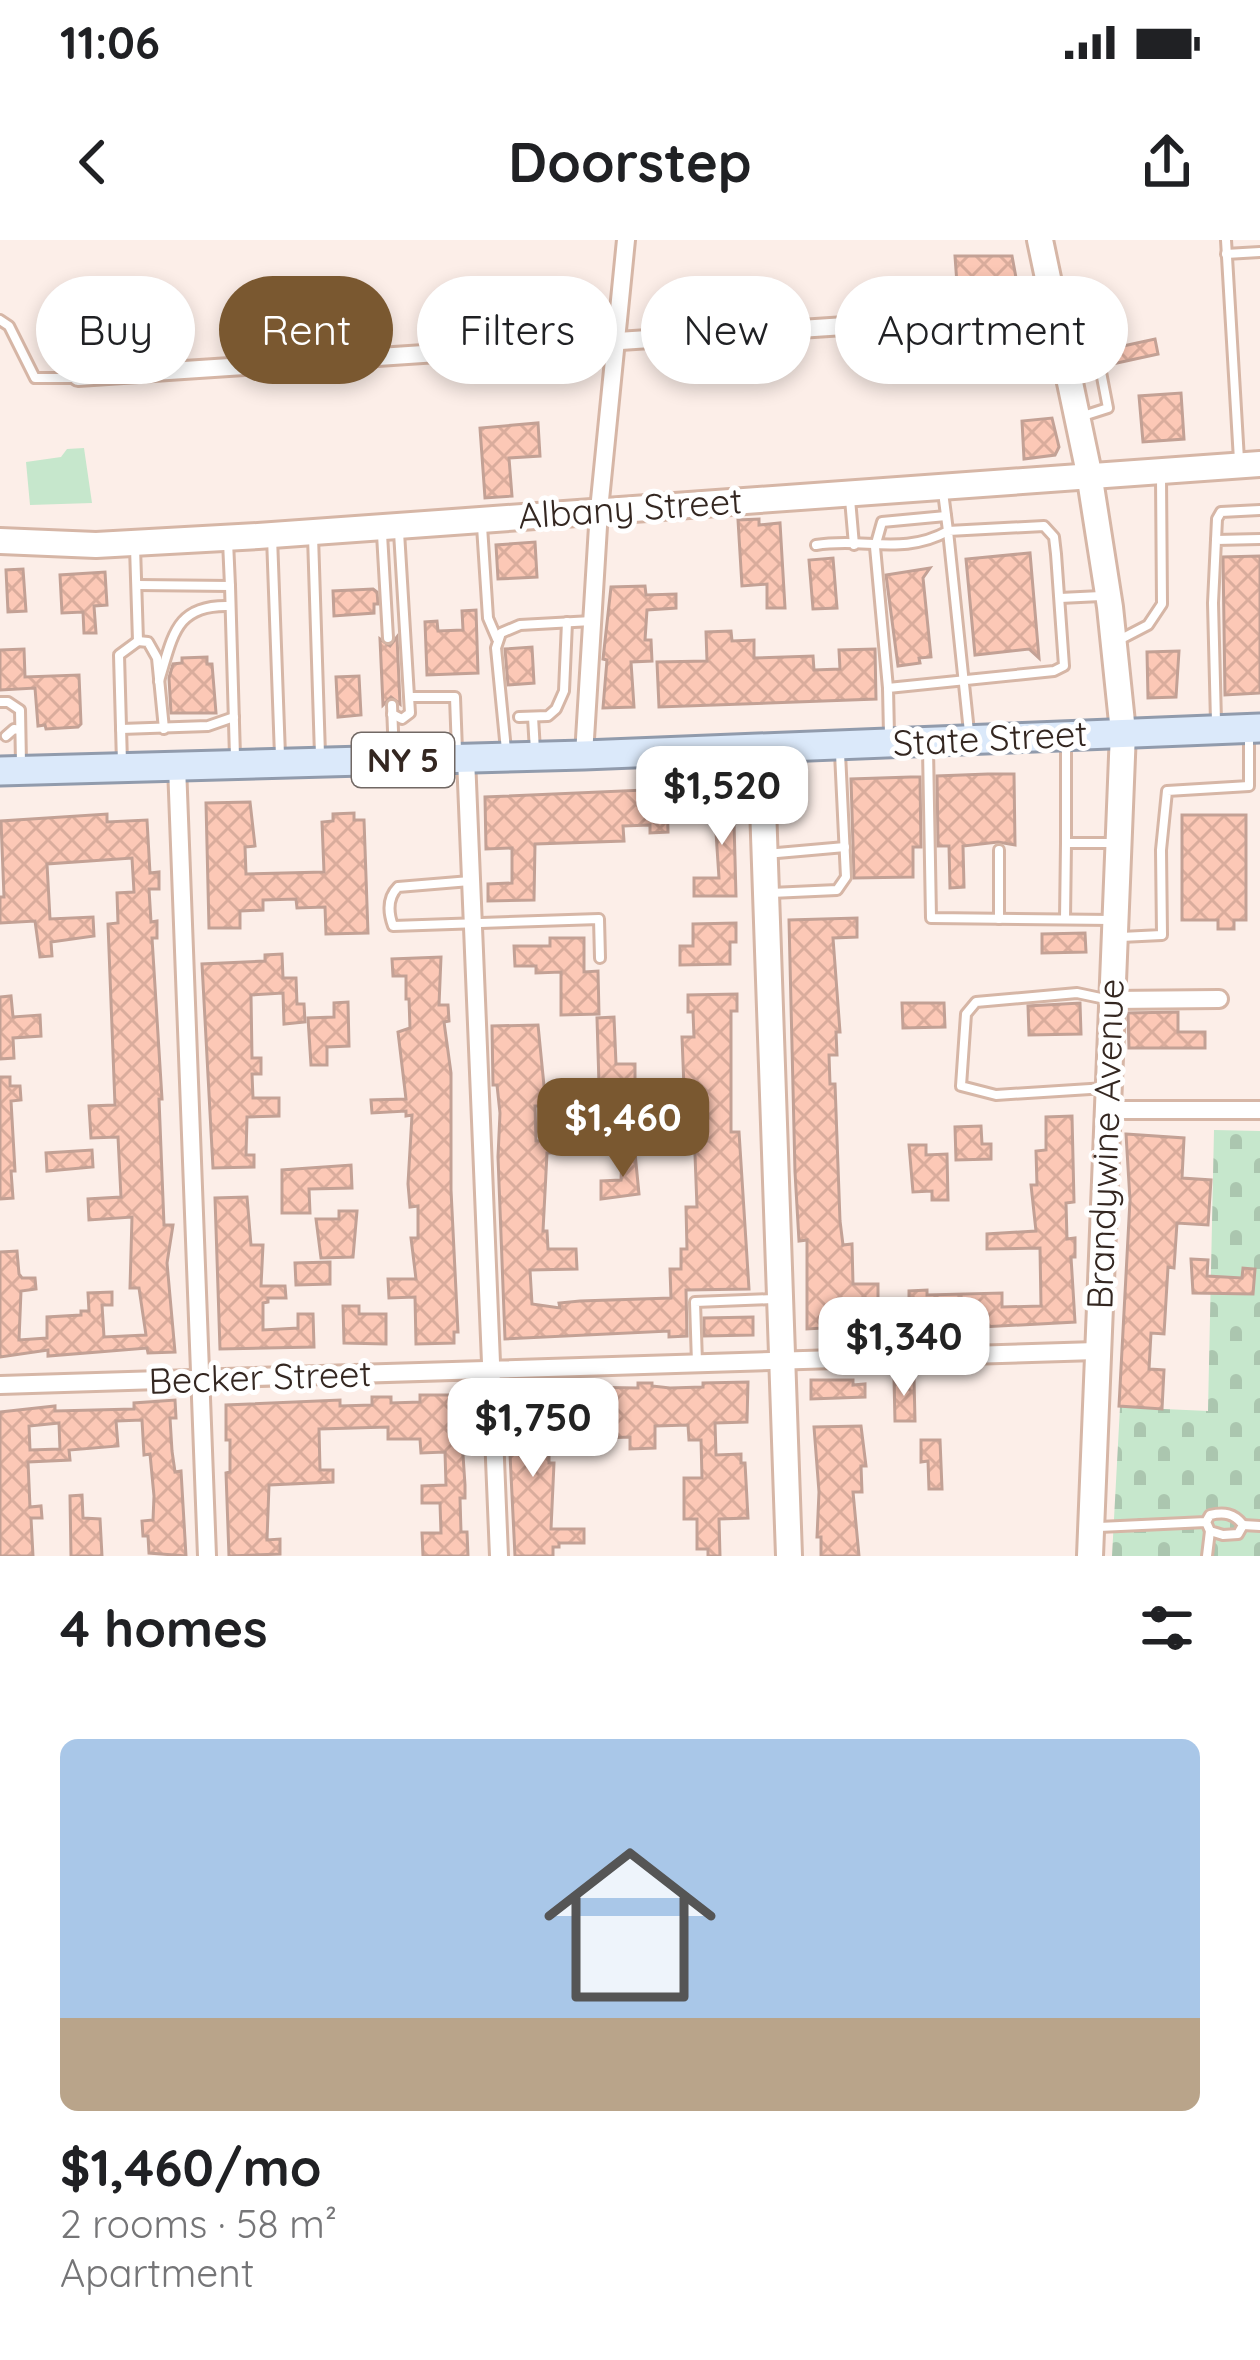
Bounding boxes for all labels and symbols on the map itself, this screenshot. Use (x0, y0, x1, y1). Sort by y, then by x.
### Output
street label: Albany Street (516, 477, 744, 538)
street label: State Street (892, 710, 1088, 765)
road number: NY 5 (352, 733, 454, 787)
pin: $1,520 (624, 746, 820, 848)
street label: Brandywine Avenue (1076, 978, 1133, 1310)
pin: $1,460 (525, 1078, 721, 1180)
pin: $1,340 (806, 1297, 1002, 1399)
street label: Becker Street (148, 1350, 372, 1403)
pin: $1,750 (435, 1378, 631, 1480)

